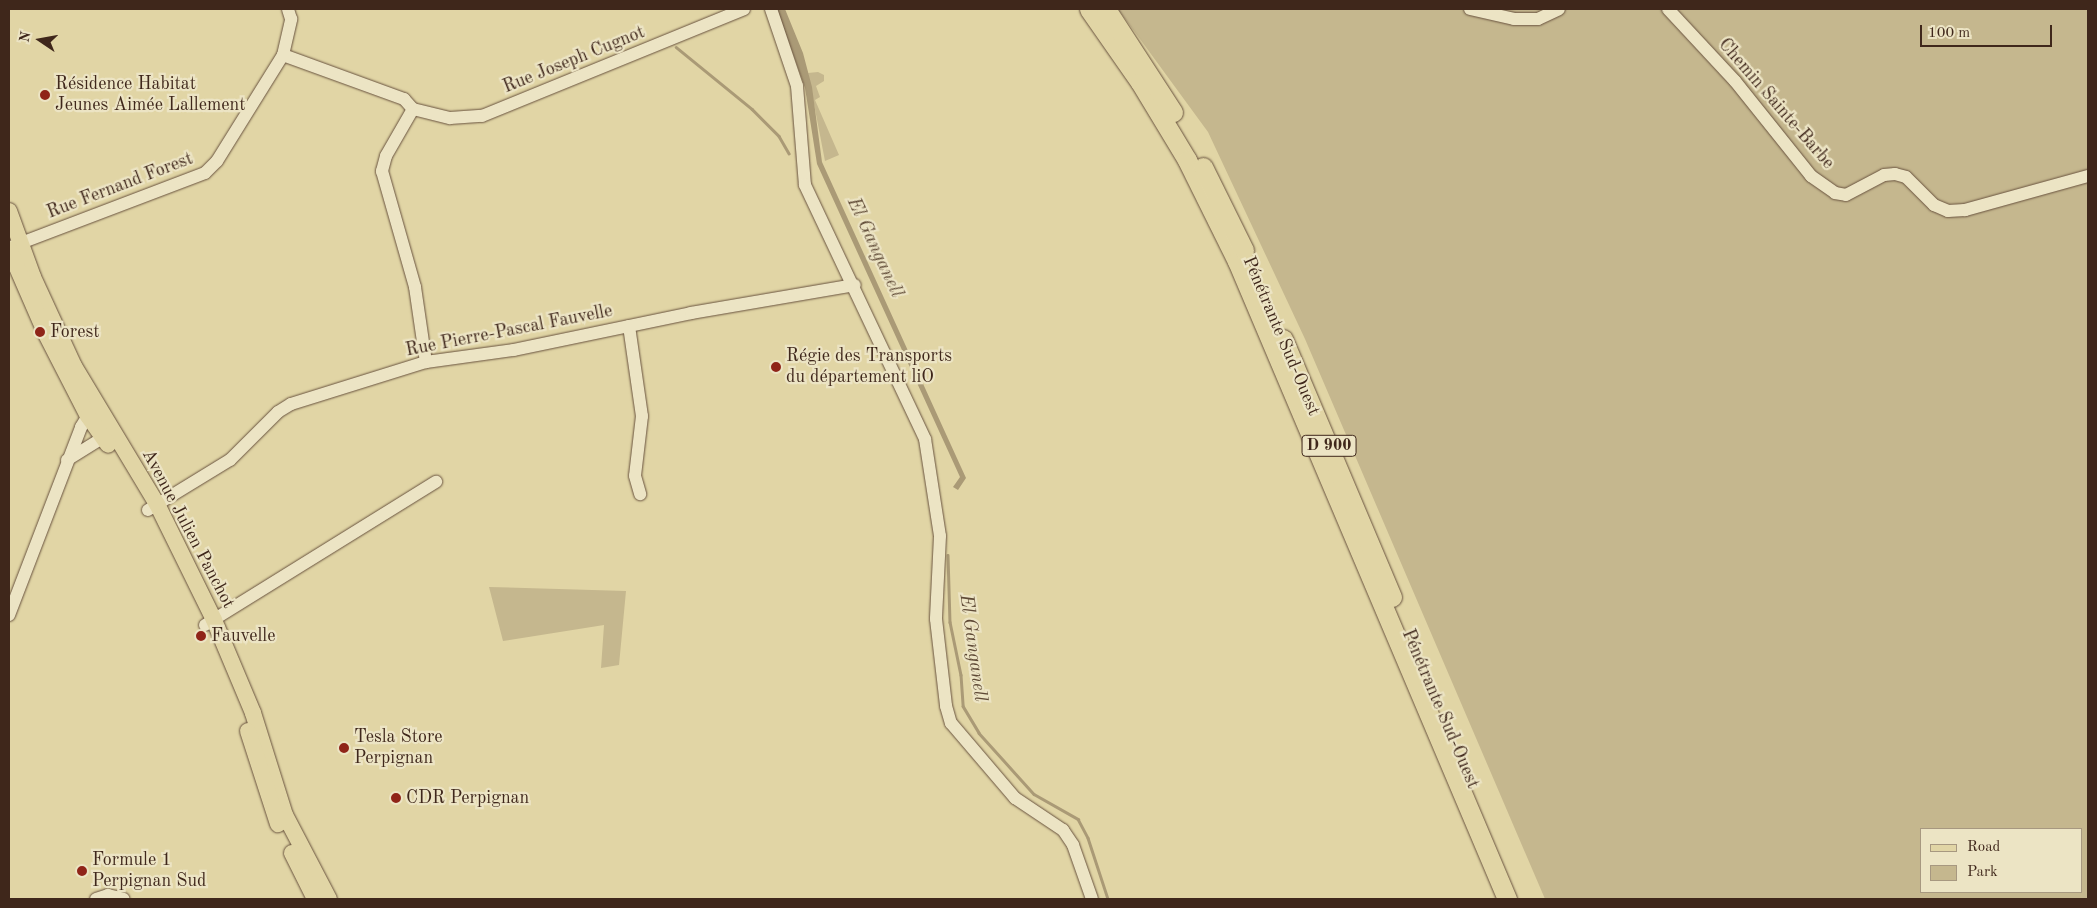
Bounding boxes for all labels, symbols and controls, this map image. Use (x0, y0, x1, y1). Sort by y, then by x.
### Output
north arrow (15, 15, 65, 65)
scale bar (1922, 15, 2054, 47)
street label: Rue Joseph Cugnot (500, 22, 648, 98)
text: 100 m (1928, 26, 1970, 41)
text: N (17, 30, 33, 44)
street label: Chemin Sainte-Barbe (1713, 34, 1839, 174)
place label: Résidence Habitat Jeunes Aimée Lallement (55, 74, 246, 116)
marker: Résidence Habitat Jeunes Aimée Lallement (39, 89, 51, 101)
street label: Rue Fernand Forest (44, 148, 196, 224)
water label: El Ganganell (841, 194, 907, 302)
street label: Pénétrante Sud-Ouest (1238, 253, 1324, 419)
street label: Rue Pierre-Pascal Fauvelle (404, 300, 614, 362)
place label: Forest (50, 321, 100, 343)
marker: Forest (34, 326, 46, 338)
place label: Régie des Transports du département liO (786, 346, 952, 388)
marker: Régie des Transports du département liO (770, 361, 782, 373)
road number: D 900 (1302, 432, 1356, 460)
street label: Avenue Julien Panchot (137, 446, 239, 612)
water label: El Ganganell (953, 593, 991, 703)
place label: Fauvelle (211, 625, 275, 647)
street label: Pénétrante Sud-Ouest (1397, 626, 1483, 792)
marker: Fauvelle (195, 630, 207, 642)
place label: Tesla Store Perpignan (354, 727, 443, 770)
marker: Tesla Store Perpignan (338, 742, 350, 754)
place label: CDR Perpignan (406, 787, 529, 809)
marker: CDR Perpignan (390, 792, 402, 804)
legend (1920, 828, 2082, 893)
text: Road (1967, 840, 2000, 855)
place label: Formule 1 Perpignan Sud (92, 850, 206, 892)
marker: Formule 1 Perpignan Sud (76, 865, 88, 877)
text: Park (1967, 865, 1998, 880)

